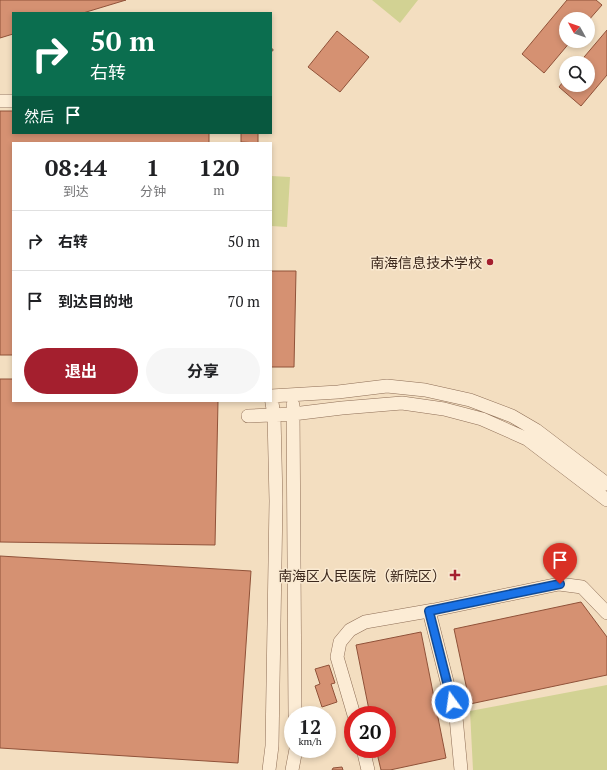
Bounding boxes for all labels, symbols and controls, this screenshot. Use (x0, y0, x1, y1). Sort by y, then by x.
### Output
north arrow (559, 12, 595, 48)
map controls (559, 12, 595, 92)
text: 50 m (90, 22, 155, 59)
icon: right (24, 28, 76, 80)
button: search (559, 56, 595, 92)
text: 右转 (90, 60, 126, 84)
icon: arrive (62, 104, 84, 126)
text: 然后 (24, 106, 54, 126)
text: 08:44 (45, 151, 107, 183)
text: 1 (146, 151, 160, 183)
text: 120 (199, 151, 239, 183)
text: m (213, 181, 225, 199)
text: 到达 (63, 182, 89, 200)
text: 分钟 (140, 182, 166, 200)
icon: right (24, 230, 46, 252)
text: 右转 (58, 231, 88, 251)
text: 50 m (227, 231, 260, 251)
place label: 南海信息技术学校 (370, 253, 482, 272)
marker: 南海信息技术学校 (485, 257, 495, 267)
icon: arrive (24, 290, 46, 312)
text: 到达目的地 (58, 291, 133, 311)
text: 70 m (227, 291, 260, 311)
button: 退出 (24, 348, 138, 394)
button: 分享 (146, 348, 260, 394)
pin (543, 543, 577, 584)
icon: arrive (549, 549, 571, 571)
place label: 南海区人民医院（新院区） (278, 566, 446, 585)
marker: 南海区人民医院（新院区） (449, 569, 461, 581)
position arrow (431, 681, 473, 723)
speed limit sign: 20 (344, 706, 396, 758)
text: 12 (299, 713, 321, 740)
text: km/h (298, 735, 322, 748)

